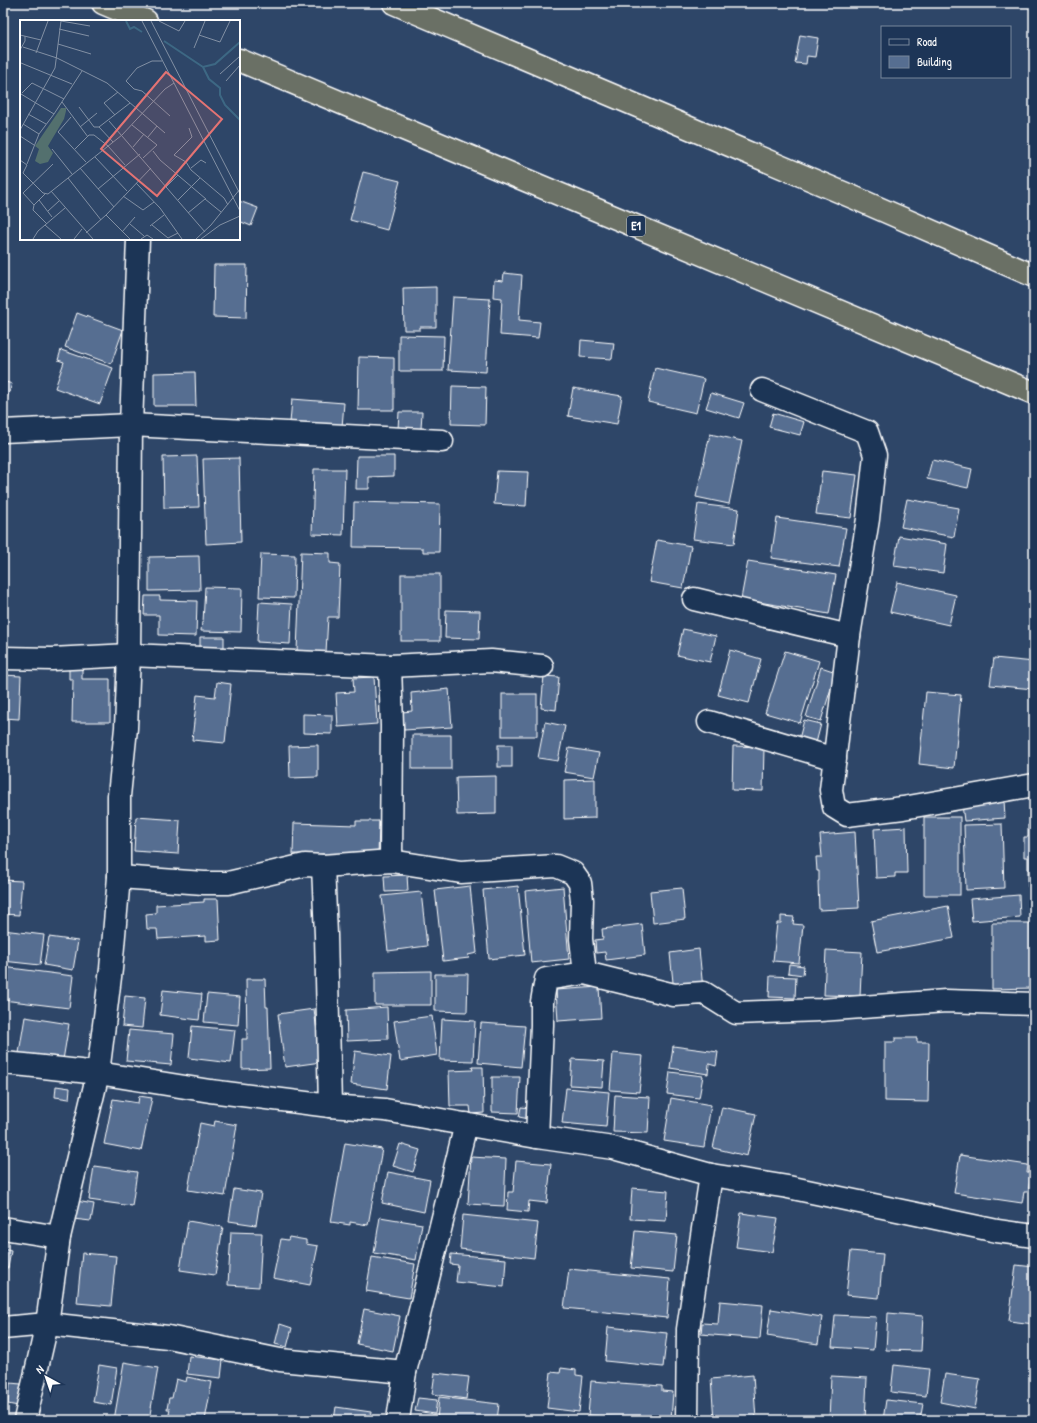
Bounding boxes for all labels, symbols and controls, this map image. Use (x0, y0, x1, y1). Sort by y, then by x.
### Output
inset map (20, 20, 240, 240)
legend (881, 26, 1011, 78)
text: Road (917, 33, 937, 50)
text: Building (917, 53, 952, 70)
road number: E1 (627, 216, 645, 236)
north arrow (26, 1357, 66, 1397)
text: N (33, 1362, 46, 1377)

